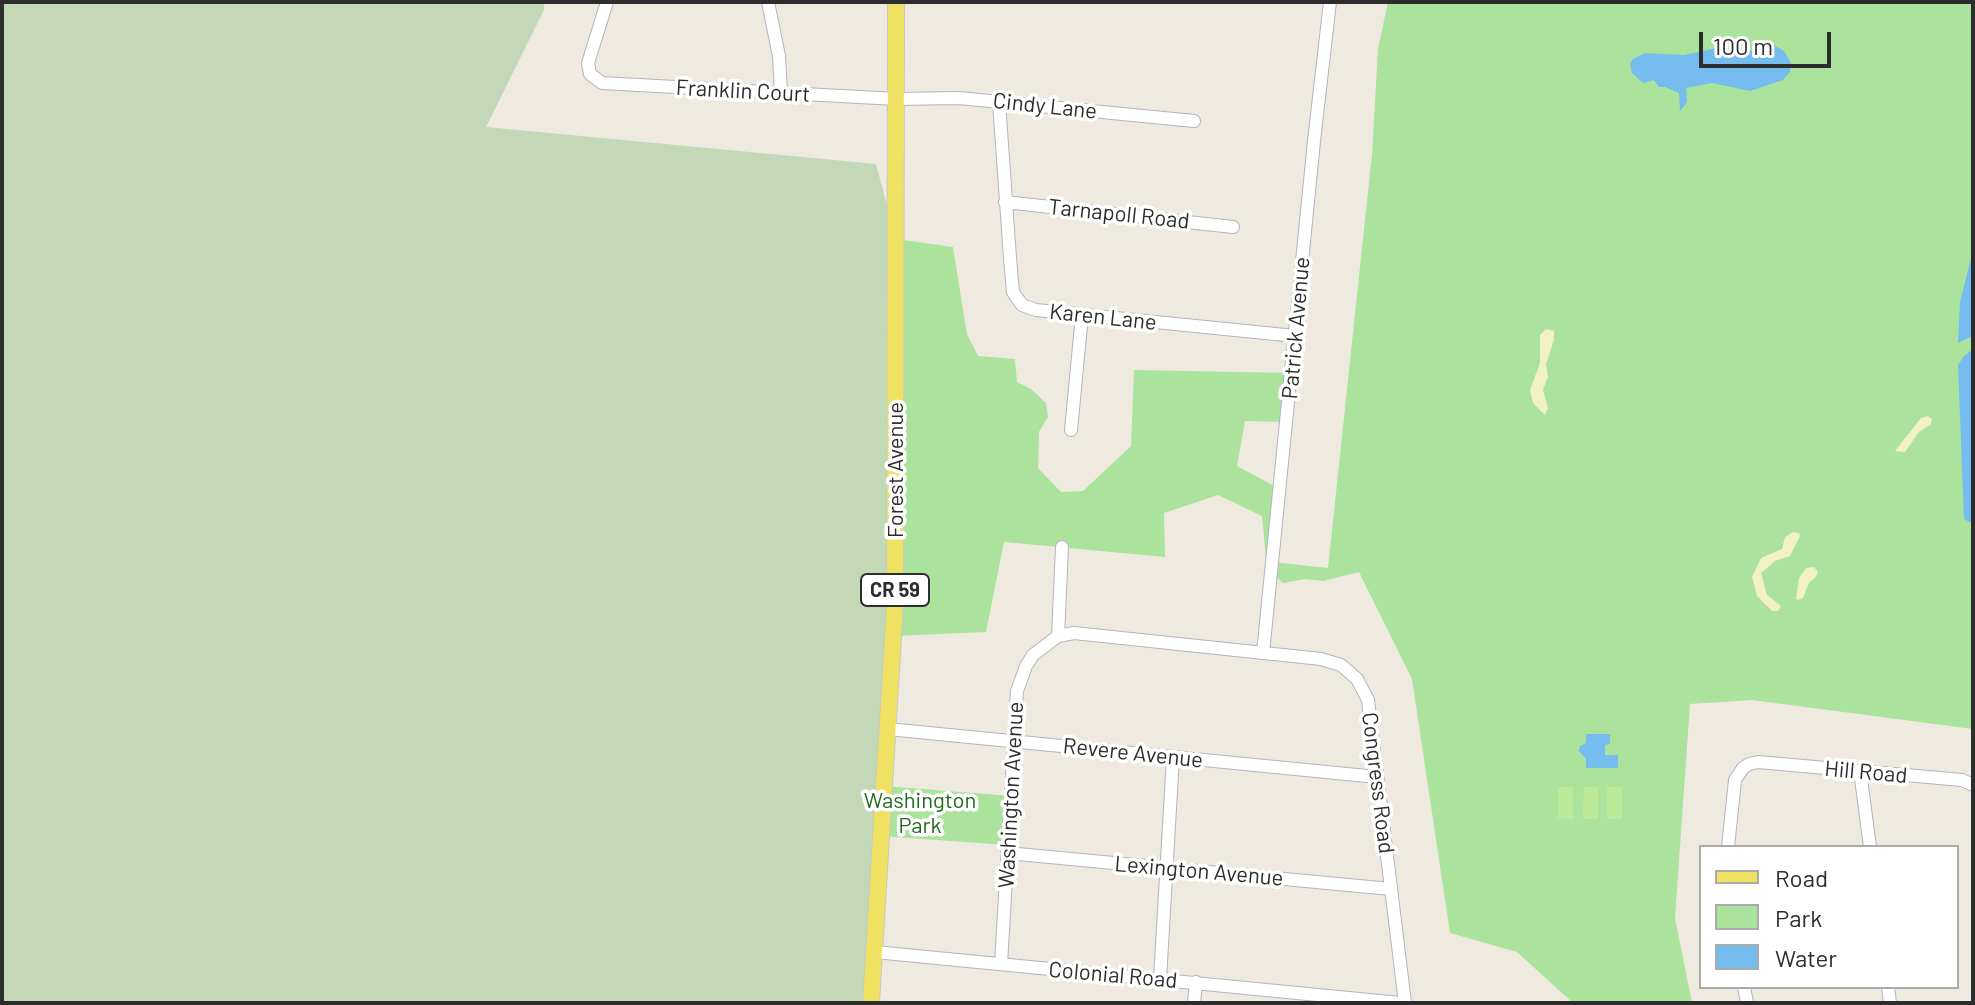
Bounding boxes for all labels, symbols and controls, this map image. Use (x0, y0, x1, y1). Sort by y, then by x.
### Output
scale bar (1703, 16, 1835, 66)
text: 100 m (1713, 31, 1773, 60)
street label: Franklin Court (675, 74, 811, 108)
street label: Cindy Lane (992, 87, 1098, 125)
street label: Tarnapoll Road (1047, 193, 1191, 235)
street label: Patrick Avenue (1277, 256, 1315, 400)
street label: Karen Lane (1048, 298, 1158, 336)
street label: Forest Avenue (883, 402, 909, 538)
road number: CR 59 (861, 574, 929, 606)
street label: Washington Avenue (993, 701, 1029, 889)
street label: Congress Road (1356, 711, 1400, 855)
street label: Revere Avenue (1062, 733, 1204, 773)
street label: Hill Road (1823, 755, 1909, 789)
park label: Washington Park (864, 788, 976, 840)
legend (1699, 845, 1959, 989)
street label: Lexington Avenue (1113, 850, 1285, 892)
text: Road (1775, 863, 1828, 892)
text: Park (1775, 903, 1822, 932)
text: Water (1775, 943, 1837, 972)
street label: Colonial Road (1048, 956, 1178, 994)

